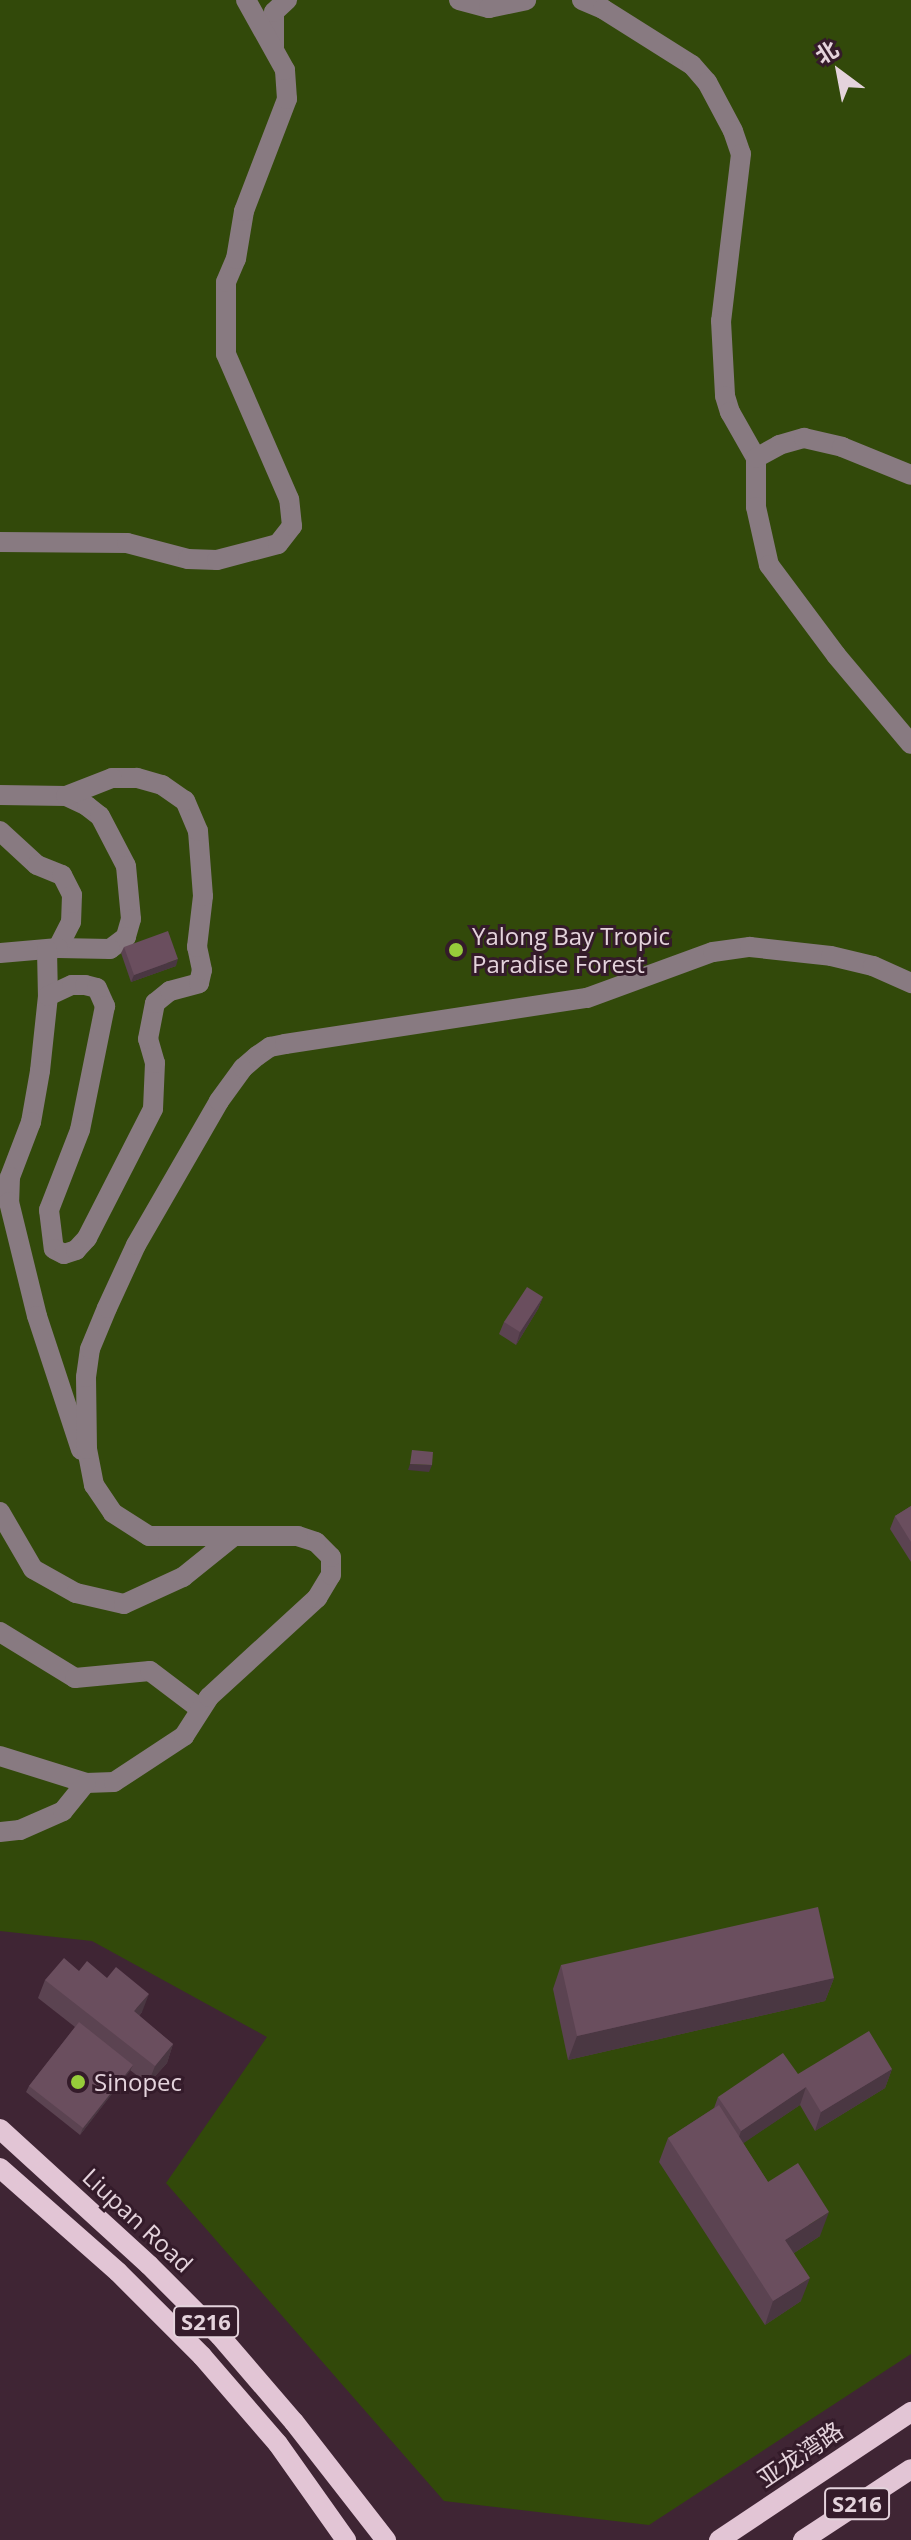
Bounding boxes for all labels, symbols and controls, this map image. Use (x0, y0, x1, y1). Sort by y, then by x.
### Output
north arrow (799, 32, 879, 112)
text: 北 (809, 33, 844, 70)
place label: Yalong Bay Tropic Paradise Forest (472, 922, 670, 978)
marker: Yalong Bay Tropic Paradise Forest (447, 941, 465, 959)
place label: Sinopec (94, 2068, 182, 2096)
marker: Sinopec (69, 2073, 87, 2091)
street label: Liupan Road (77, 2162, 199, 2278)
road number: S216 (172, 2304, 240, 2340)
street label: 亚龙湾路 (752, 2415, 848, 2493)
road number: S216 (823, 2486, 891, 2522)

